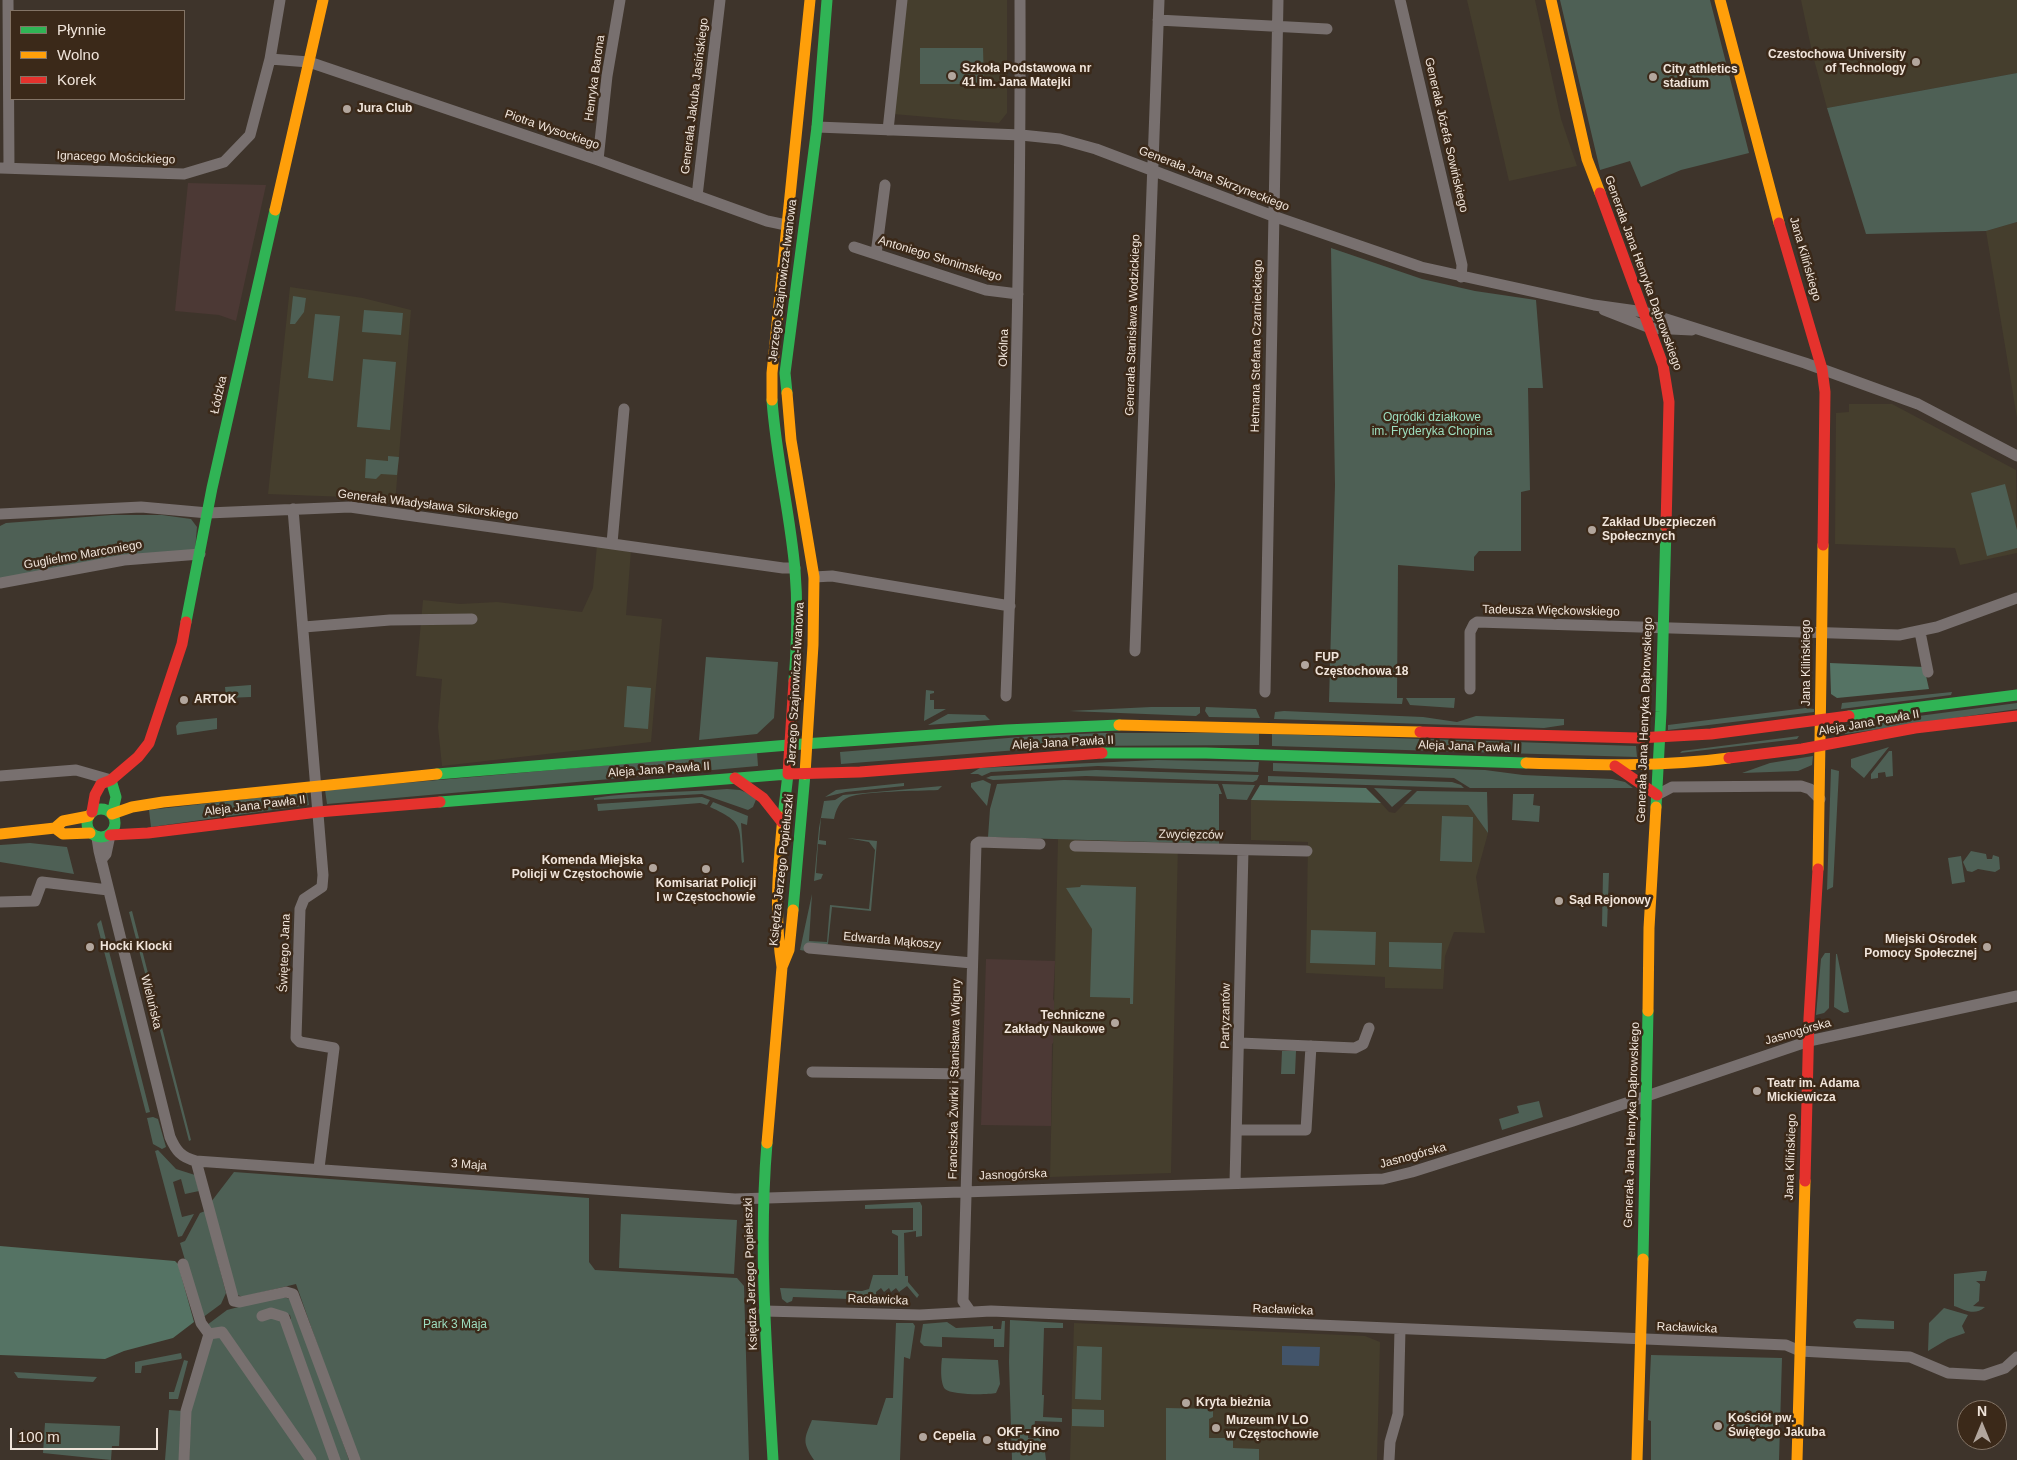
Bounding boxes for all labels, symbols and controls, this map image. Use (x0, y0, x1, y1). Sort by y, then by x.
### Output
legend (10, 10, 185, 100)
street label: Generała Jakuba Jasińskiego (678, 17, 712, 175)
text: Płynnie (57, 21, 106, 38)
street label: Henryka Barona (582, 34, 608, 122)
text: Wolno (57, 46, 99, 63)
place label: Czestochowa University of Technology (1768, 48, 1906, 76)
street label: Generała Józefa Sowińskiego (1421, 56, 1471, 214)
marker: Czestochowa University of Technology (1910, 56, 1922, 68)
place label: Szkoła Podstawowa nr 41 im. Jana Matejki (962, 62, 1091, 90)
place label: City athletics stadium (1663, 63, 1738, 91)
marker: Szkoła Podstawowa nr 41 im. Jana Matejki (946, 70, 958, 82)
text: Korek (57, 71, 96, 88)
marker: City athletics stadium (1647, 71, 1659, 83)
place label: Jura Club (357, 102, 412, 116)
marker: Jura Club (341, 103, 353, 115)
street label: Piotra Wysockiego (503, 107, 601, 153)
street label: Generała Jana Skrzyneckiego (1137, 144, 1291, 214)
street label: Ignacego Mościckiego (56, 149, 176, 167)
street label: Generała Jana Henryka Dąbrowskiego (1601, 174, 1685, 372)
street label: Jerzego Szajnowicza-Iwanowa (766, 199, 800, 363)
street label: Jana Kilińskiego (1786, 215, 1824, 303)
street label: Antoniego Słonimskiego (876, 233, 1004, 285)
street label: Generała Stanisława Wodzickiego (1123, 234, 1143, 416)
street label: Hetmana Stefana Czarnieckiego (1248, 260, 1266, 432)
street label: Okólna (996, 329, 1012, 367)
street label: Łódzka (208, 375, 230, 415)
park label: Ogródki działkowe im. Fryderyka Chopina (1372, 411, 1492, 439)
street label: Generała Władysława Sikorskiego (337, 487, 519, 523)
place label: Zakład Ubezpieczeń Społecznych (1602, 516, 1716, 544)
marker: Zakład Ubezpieczeń Społecznych (1586, 524, 1598, 536)
street label: Guglielmo Marconiego (23, 537, 143, 573)
street label: Jerzego Szajnowicza-Iwanowa (785, 602, 807, 766)
street label: Tadeusza Więckowskiego (1482, 603, 1620, 619)
street label: Generała Jana Henryka Dąbrowskiego (1634, 617, 1656, 823)
street label: Jana Kilińskiego (1800, 620, 1814, 706)
place label: FUP Częstochowa 18 (1315, 651, 1408, 679)
marker: FUP Częstochowa 18 (1299, 659, 1311, 671)
place label: ARTOK (194, 693, 236, 707)
marker: ARTOK (178, 694, 190, 706)
street label: Aleja Jana Pawła II (1817, 707, 1921, 739)
street label: Aleja Jana Pawła II (1012, 733, 1114, 753)
street label: Aleja Jana Pawła II (1418, 738, 1520, 756)
street label: Aleja Jana Pawła II (608, 759, 710, 781)
street label: Aleja Jana Pawła II (203, 793, 307, 819)
street label: Księdza Jerzego Popiełuszki (767, 793, 797, 947)
street label: Zwycięzców (1159, 827, 1223, 843)
place label: Komenda Miejska Policji w Częstochowie (512, 854, 643, 882)
marker: Komenda Miejska Policji w Częstochowie (647, 862, 659, 874)
marker: Komisariat Policji I w Częstochowie (700, 863, 712, 875)
place label: Komisariat Policji I w Częstochowie (656, 877, 756, 905)
place label: Sąd Rejonowy (1569, 894, 1651, 908)
marker: Sąd Rejonowy (1553, 895, 1565, 907)
street label: Świętego Jana (276, 913, 294, 993)
street label: Edwarda Mąkoszy (843, 930, 941, 952)
place label: Miejski Ośrodek Pomocy Społecznej (1864, 933, 1977, 961)
place label: Hocki Klocki (100, 940, 172, 954)
marker: Hocki Klocki (84, 941, 96, 953)
marker: Miejski Ośrodek Pomocy Społecznej (1981, 941, 1993, 953)
street label: Wieluńska (137, 973, 165, 1031)
street label: Franciszka Żwirki i Stanisława Wigury (946, 979, 964, 1179)
street label: Partyzantów (1218, 983, 1234, 1049)
place label: Techniczne Zakłady Naukowe (1004, 1009, 1105, 1037)
street label: Jasnogórska (1763, 1016, 1833, 1048)
marker: Techniczne Zakłady Naukowe (1109, 1017, 1121, 1029)
street label: Generała Jana Henryka Dąbrowskiego (1621, 1022, 1643, 1228)
place label: Teatr im. Adama Mickiewicza (1767, 1077, 1859, 1105)
marker: Teatr im. Adama Mickiewicza (1751, 1085, 1763, 1097)
street label: Jana Kilińskiego (1782, 1113, 1800, 1201)
street label: Jasnogórska (1378, 1140, 1448, 1172)
street label: 3 Maja (451, 1157, 487, 1173)
street label: Jasnogórska (979, 1167, 1047, 1183)
street label: Księdza Jerzego Popiełuszki (741, 1197, 761, 1351)
street label: Racławicka (847, 1292, 909, 1308)
street label: Racławicka (1252, 1302, 1314, 1318)
park label: Park 3 Maja (423, 1318, 487, 1332)
street label: Racławicka (1656, 1320, 1718, 1336)
place label: Kryta bieżnia (1196, 1396, 1271, 1410)
marker: Kryta bieżnia (1180, 1397, 1192, 1409)
north arrow (1957, 1400, 2007, 1450)
text: N (1977, 1403, 1987, 1419)
place label: Kościół pw. Świętego Jakuba (1728, 1412, 1825, 1440)
place label: Muzeum IV LO w Częstochowie (1226, 1414, 1319, 1442)
scale bar (12, 1418, 160, 1450)
marker: Kościół pw. Świętego Jakuba (1712, 1420, 1724, 1432)
marker: Muzeum IV LO w Częstochowie (1210, 1422, 1222, 1434)
place label: OKF - Kino studyjne (997, 1426, 1060, 1454)
text: 100 m (18, 1428, 60, 1445)
place label: Cepelia (933, 1430, 976, 1444)
marker: Cepelia (917, 1431, 929, 1443)
marker: OKF - Kino studyjne (981, 1434, 993, 1446)

